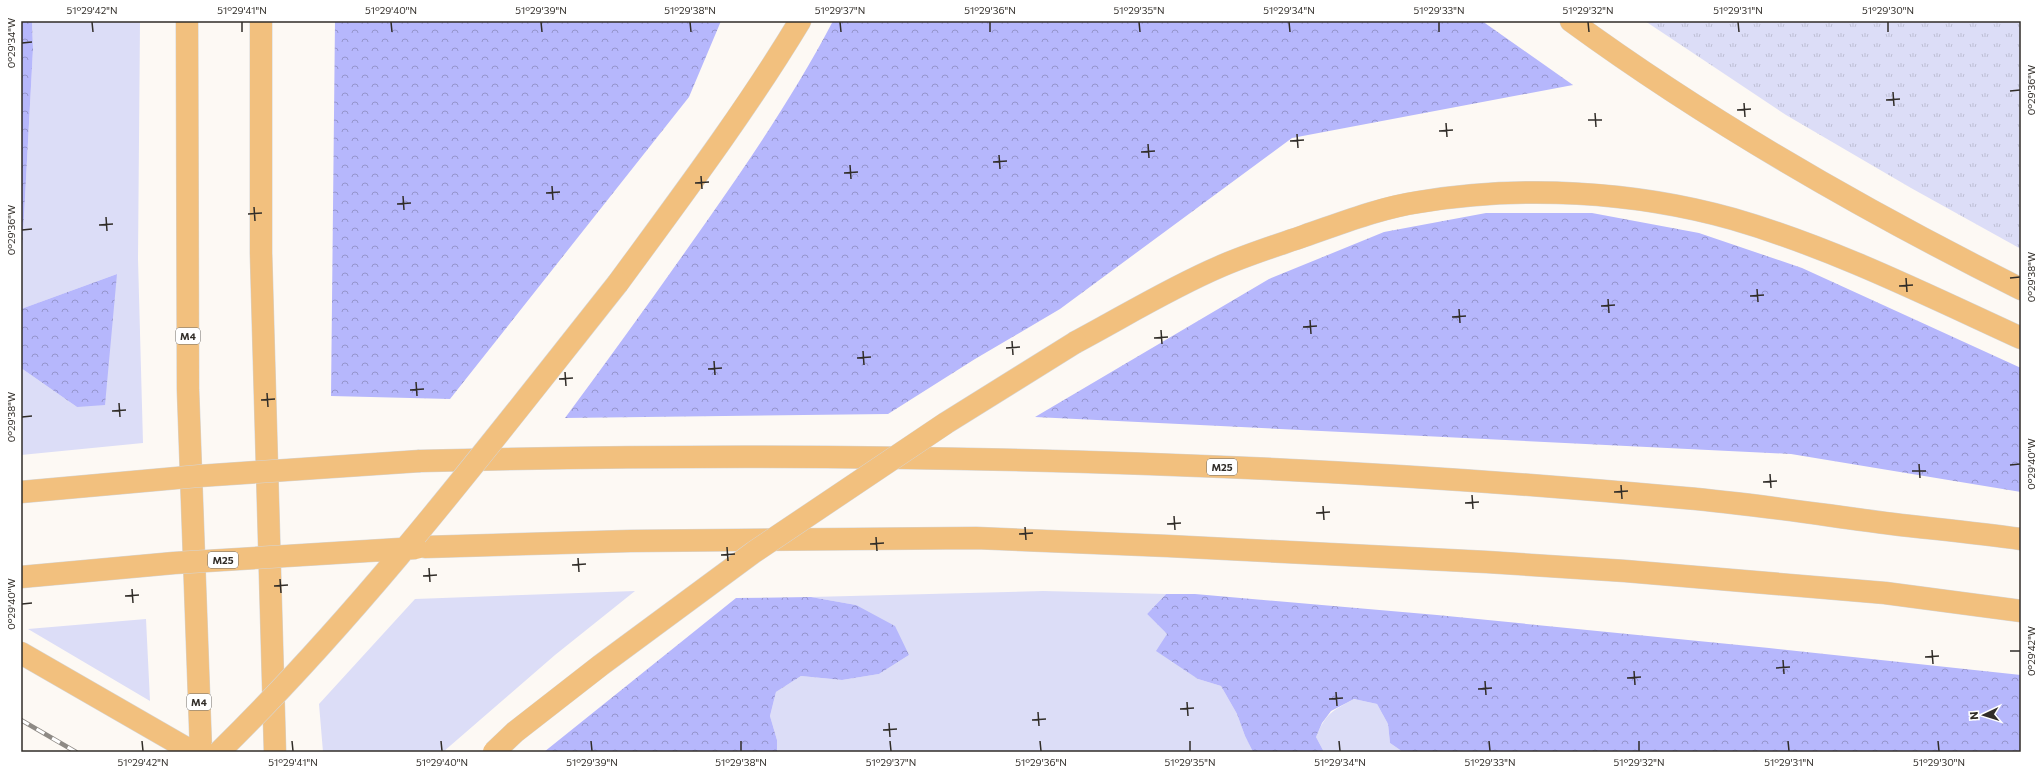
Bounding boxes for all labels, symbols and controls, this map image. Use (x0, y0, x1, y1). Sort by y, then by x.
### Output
text: 51°29'42"N (66, 4, 118, 16)
text: 51°29'41"N (217, 4, 267, 16)
text: 51°29'40"N (365, 4, 417, 16)
text: 51°29'39"N (515, 4, 567, 16)
text: 51°29'38"N (664, 4, 716, 16)
text: 51°29'37"N (815, 4, 865, 16)
text: 51°29'36"N (964, 4, 1016, 16)
text: 51°29'35"N (1113, 4, 1165, 16)
text: 51°29'34"N (1263, 4, 1315, 16)
text: 51°29'33"N (1413, 4, 1465, 16)
text: 51°29'32"N (1563, 4, 1613, 16)
text: 51°29'31"N (1713, 4, 1763, 16)
text: 51°29'30"N (1862, 4, 1914, 16)
text: 0°29'34"W (5, 18, 17, 68)
text: 0°29'36"W (2025, 65, 2037, 115)
text: 0°29'36"W (5, 205, 17, 255)
text: 0°29'38"W (2025, 252, 2037, 302)
road number: M4 (176, 328, 200, 344)
text: 0°29'38"W (5, 392, 17, 442)
text: 0°29'40"W (2025, 438, 2037, 490)
road number: M25 (1207, 459, 1237, 475)
road number: M25 (208, 552, 238, 568)
text: 0°29'40"W (5, 578, 17, 630)
text: 0°29'42"W (2025, 626, 2037, 676)
road number: M4 (187, 694, 211, 710)
north arrow (1964, 695, 2004, 735)
text: N (1967, 711, 1980, 720)
text: 51°29'42"N (117, 756, 169, 768)
text: 51°29'41"N (268, 756, 318, 768)
text: 51°29'40"N (416, 756, 468, 768)
text: 51°29'39"N (566, 756, 618, 768)
text: 51°29'38"N (715, 756, 767, 768)
text: 51°29'37"N (866, 756, 916, 768)
text: 51°29'36"N (1015, 756, 1067, 768)
text: 51°29'35"N (1164, 756, 1216, 768)
text: 51°29'34"N (1314, 756, 1366, 768)
text: 51°29'33"N (1464, 756, 1516, 768)
text: 51°29'32"N (1614, 756, 1664, 768)
text: 51°29'31"N (1764, 756, 1814, 768)
text: 51°29'30"N (1913, 756, 1965, 768)

